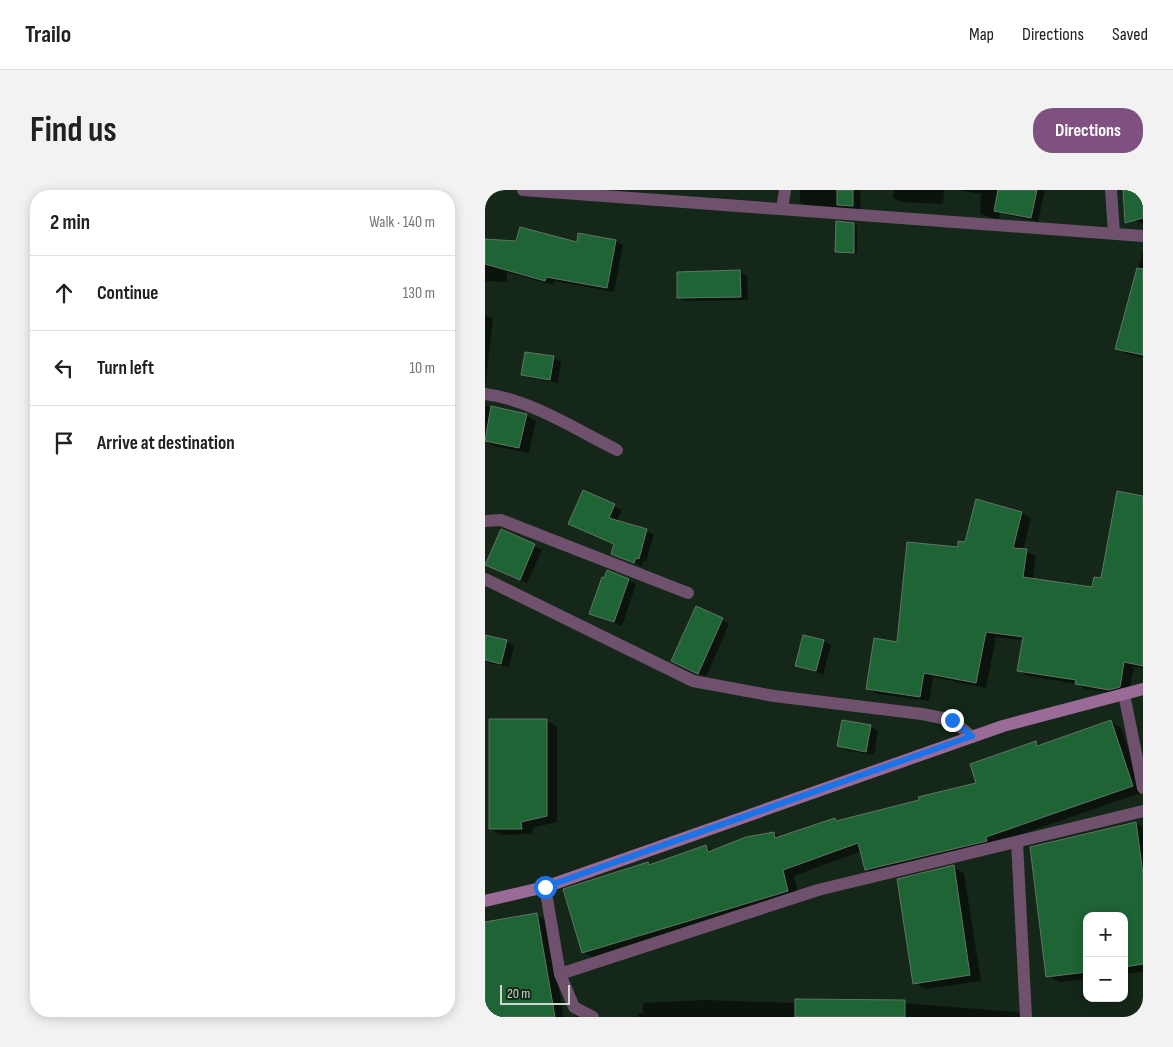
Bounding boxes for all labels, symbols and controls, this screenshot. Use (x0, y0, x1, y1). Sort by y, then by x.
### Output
text: Trailo (25, 20, 71, 49)
text: Map (969, 24, 994, 45)
text: Directions (1022, 24, 1084, 45)
text: Saved (1112, 24, 1148, 45)
button: Directions (1033, 108, 1143, 153)
text: Find us (30, 109, 117, 152)
text: 2 min (50, 210, 90, 235)
text: Walk · 140 m (369, 213, 435, 232)
icon: ahead (50, 279, 78, 307)
text: Continue (97, 282, 158, 305)
text: 130 m (403, 284, 435, 303)
icon: left (50, 354, 78, 382)
text: Turn left (97, 357, 154, 380)
text: 10 m (409, 359, 435, 378)
icon: arrive (50, 429, 78, 457)
text: Arrive at destination (97, 432, 235, 455)
route end (941, 709, 964, 732)
route start (534, 876, 557, 899)
map controls (1083, 912, 1128, 1002)
button: + (1083, 912, 1128, 957)
button: − (1083, 957, 1128, 1002)
scale bar (500, 982, 570, 1005)
text: 20 m (507, 985, 530, 1002)

